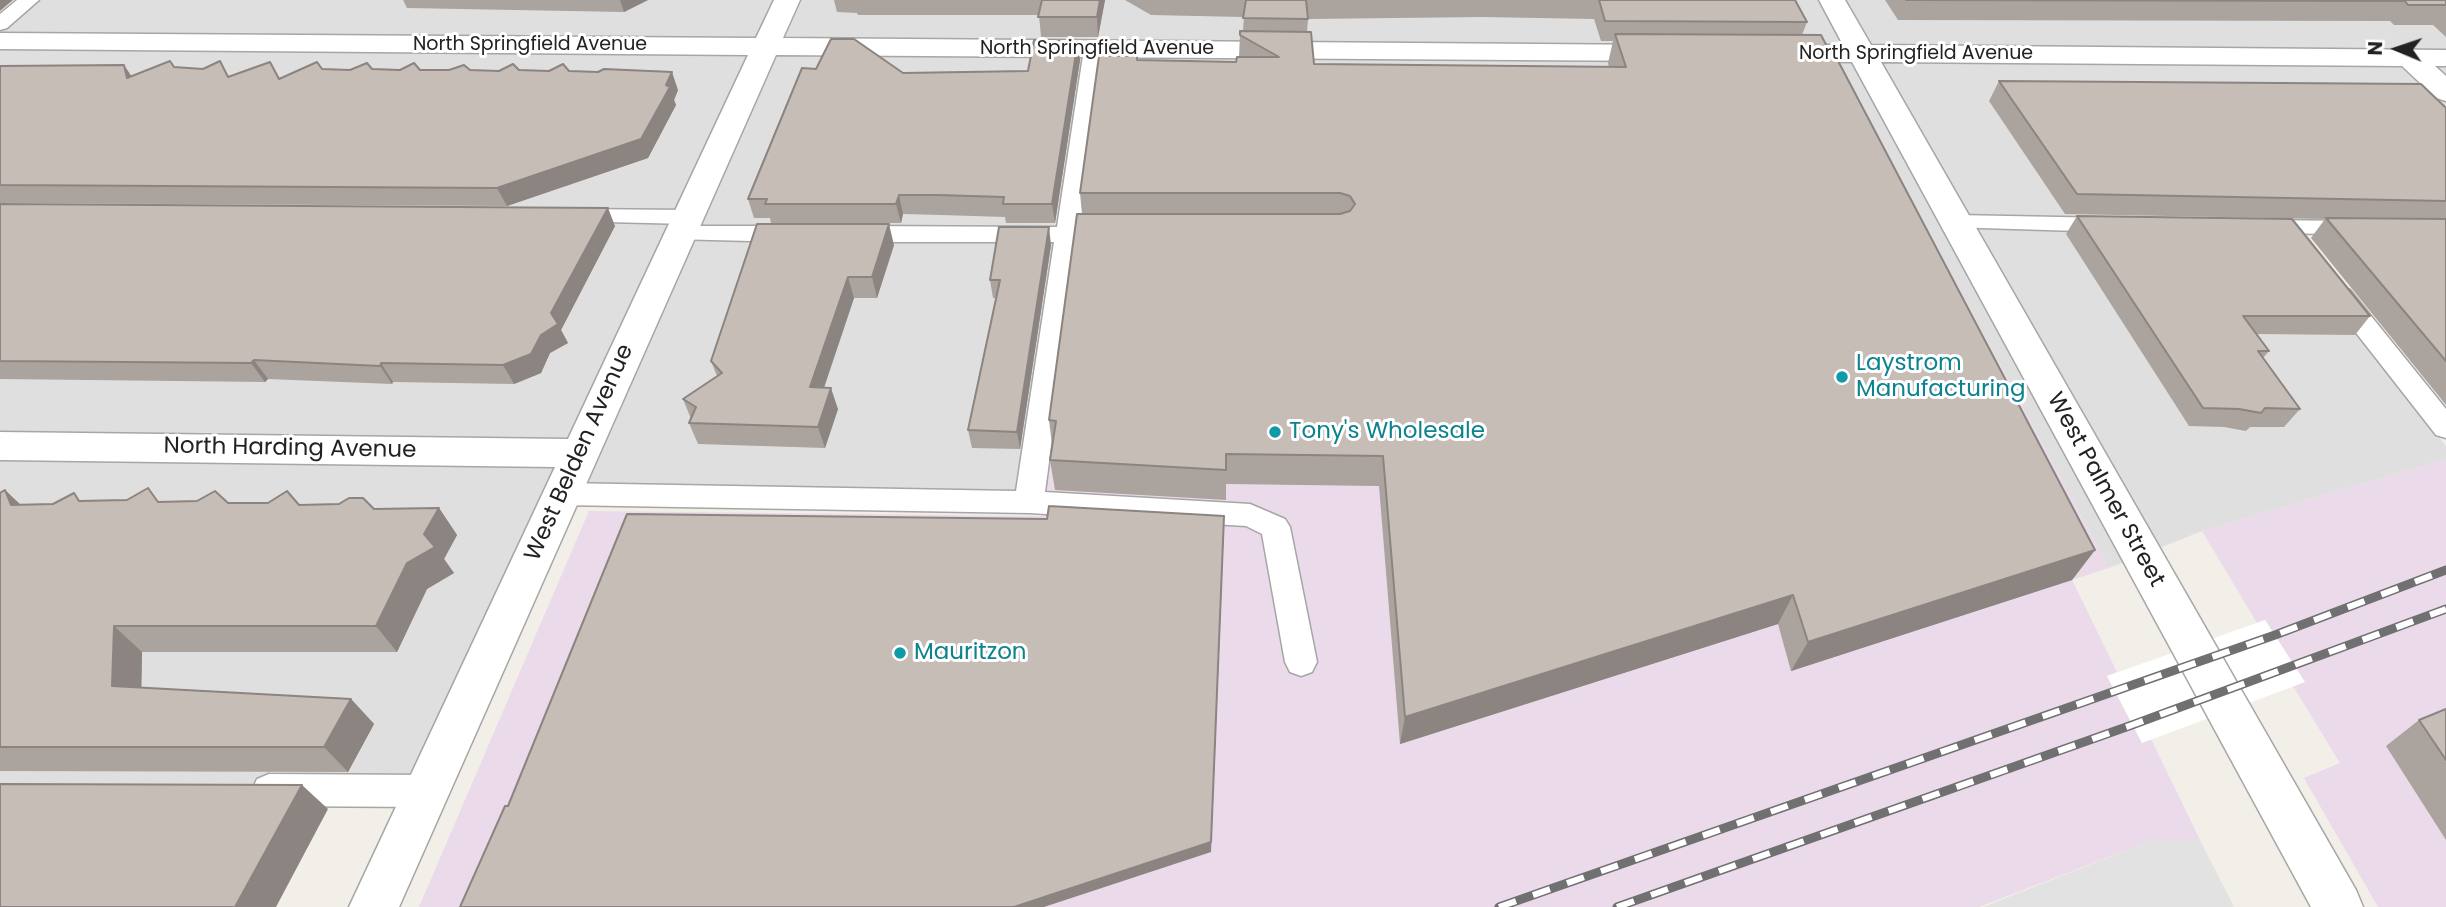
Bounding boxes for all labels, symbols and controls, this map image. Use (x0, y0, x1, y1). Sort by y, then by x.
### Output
north arrow (2362, 14, 2432, 84)
street label: North Springfield Avenue (413, 34, 647, 56)
street label: North Springfield Avenue (980, 38, 1214, 60)
text: N (2362, 41, 2389, 56)
street label: North Springfield Avenue (1799, 43, 2033, 65)
street label: West Belden Avenue (520, 340, 640, 566)
place label: Laystrom Manufacturing (1856, 350, 2025, 404)
marker: Laystrom Manufacturing (1834, 369, 1850, 385)
street label: West Palmer Street (2040, 388, 2170, 592)
place label: Tony's Wholesale (1289, 418, 1485, 446)
marker: Tony's Wholesale (1267, 424, 1283, 440)
street label: North Harding Avenue (163, 433, 417, 465)
place label: Mauritzon (914, 639, 1027, 667)
marker: Mauritzon (892, 645, 908, 661)

